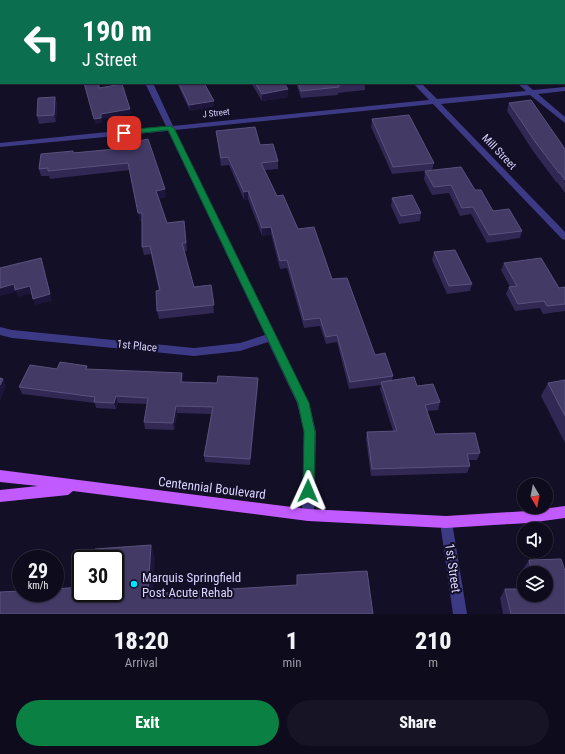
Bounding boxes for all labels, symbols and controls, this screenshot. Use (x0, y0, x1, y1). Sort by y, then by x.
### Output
text: 190 m (82, 15, 152, 48)
icon: left (16, 16, 68, 68)
text: J Street (82, 49, 137, 70)
street label: J Street (202, 107, 231, 119)
pin (107, 116, 141, 150)
icon: arrive (113, 122, 135, 144)
street label: Mill Street (479, 132, 519, 172)
street label: 1st Place (116, 337, 158, 355)
position arrow (287, 470, 329, 512)
street label: Centennial Boulevard (157, 474, 267, 502)
north arrow (517, 478, 553, 514)
map controls (517, 478, 553, 602)
button: sound (517, 522, 553, 558)
street label: 1st Street (442, 542, 464, 594)
speed limit sign: 30 (72, 550, 124, 602)
text: 29 (28, 559, 48, 583)
button: layers (517, 566, 553, 602)
place label: Marquis Springfield Post Acute Rehab (142, 570, 241, 600)
marker: Marquis Springfield Post Acute Rehab (129, 579, 139, 589)
text: km/h (28, 580, 48, 591)
text: 18:20 (113, 627, 169, 655)
text: 1 (286, 627, 298, 655)
text: 210 (415, 627, 452, 655)
text: Arrival (125, 655, 158, 670)
text: min (282, 655, 302, 670)
text: m (428, 655, 438, 670)
button: Exit (16, 700, 279, 746)
button: Share (287, 700, 549, 746)

